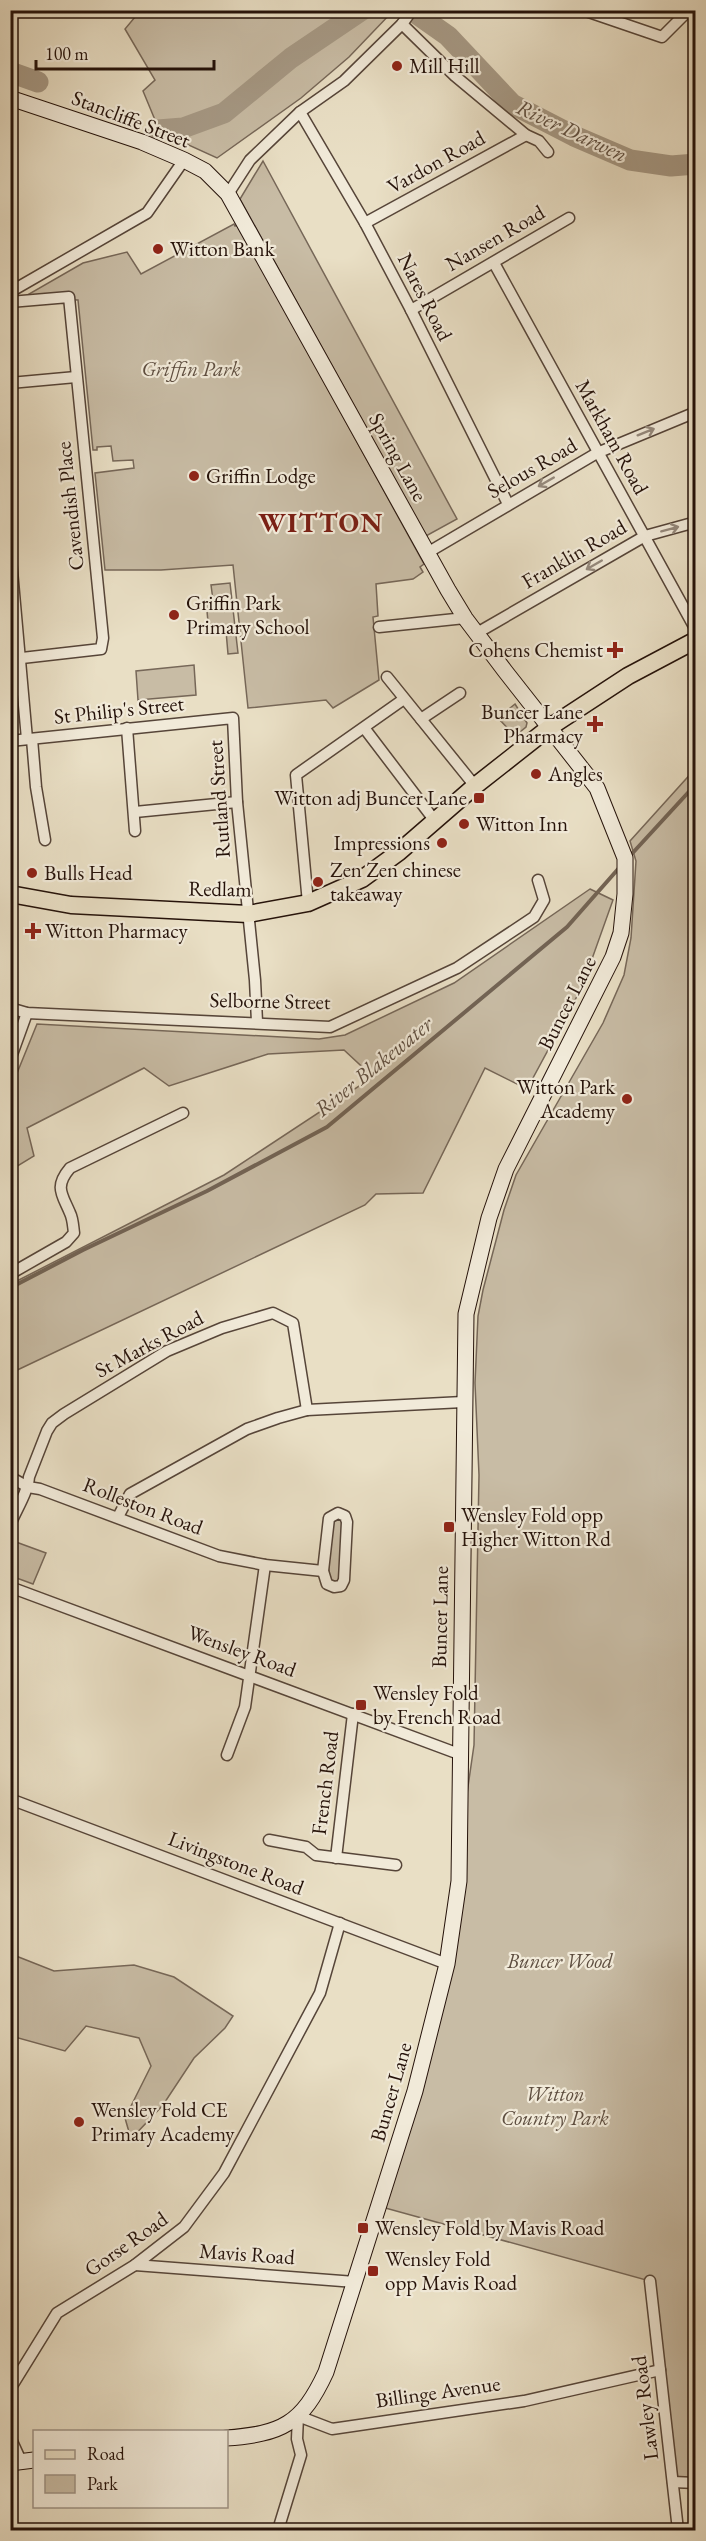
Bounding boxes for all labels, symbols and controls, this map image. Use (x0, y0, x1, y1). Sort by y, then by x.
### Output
scale bar (36, 33, 214, 71)
text: 100 m (45, 42, 89, 65)
place label: Mill Hill (409, 52, 480, 79)
marker: Mill Hill (390, 59, 404, 73)
street label: Stancliffe Street (68, 84, 195, 154)
water label: River Darwen (512, 92, 632, 169)
street label: Vardon Road (382, 123, 490, 199)
street label: Nansen Road (440, 198, 550, 277)
place label: Witton Bank (170, 235, 276, 262)
marker: Witton Bank (151, 242, 165, 256)
street label: Nares Road (392, 248, 459, 346)
park label: Griffin Park (141, 355, 241, 382)
street label: Markham Road (570, 374, 655, 499)
street label: Spring Lane (363, 408, 434, 506)
one-way arrow (636, 426, 655, 437)
street label: Selous Road (482, 431, 582, 504)
street label: Cavendish Place (49, 440, 90, 572)
place label: Griffin Lodge (206, 462, 316, 489)
marker: Griffin Lodge (187, 469, 201, 483)
one-way arrow (538, 476, 555, 488)
district label: WITTON (258, 505, 384, 540)
street label: Franklin Road (517, 513, 631, 594)
one-way arrow (660, 523, 679, 534)
one-way arrow (586, 559, 603, 571)
place label: Griffin Park Primary School (186, 589, 310, 640)
marker: Griffin Park Primary School (167, 608, 181, 622)
place label: Cohens Chemist (468, 636, 603, 663)
marker: Cohens Chemist (608, 643, 622, 657)
street label: St Philip's Street (53, 689, 186, 730)
place label: Buncer Lane Pharmacy (481, 698, 584, 749)
marker: Buncer Lane Pharmacy (588, 717, 602, 731)
street label: Rutland Street (201, 739, 236, 859)
place label: Angles (547, 760, 603, 787)
marker: Angles (529, 767, 543, 781)
place label: Witton adj Buncer Lane (274, 784, 467, 811)
marker: Witton adj Buncer Lane (472, 791, 486, 805)
place label: Witton Inn (476, 810, 568, 837)
marker: Witton Inn (457, 817, 471, 831)
place label: Impressions (333, 829, 430, 856)
marker: Impressions (435, 836, 449, 850)
place label: Zen Zen chinese takeaway (330, 856, 461, 907)
place label: Bulls Head (44, 859, 133, 886)
marker: Bulls Head (25, 866, 39, 880)
street label: Redlam (188, 874, 252, 903)
marker: Zen Zen chinese takeaway (311, 875, 325, 889)
place label: Witton Pharmacy (45, 917, 188, 944)
marker: Witton Pharmacy (26, 924, 40, 938)
street label: Buncer Lane (531, 951, 602, 1054)
street label: Selborne Street (209, 986, 331, 1015)
water label: River Blakewater (308, 1009, 440, 1123)
place label: Witton Park Academy (516, 1073, 616, 1124)
marker: Witton Park Academy (620, 1092, 634, 1106)
street label: St Marks Road (90, 1303, 208, 1383)
street label: Rolleston Road (79, 1470, 207, 1541)
place label: Wensley Fold opp Higher Witton Rd (461, 1501, 611, 1552)
marker: Wensley Fold opp Higher Witton Rd (442, 1520, 456, 1534)
street label: Buncer Lane (425, 1566, 454, 1668)
street label: Wensley Road (184, 1618, 301, 1683)
place label: Wensley Fold by French Road (373, 1679, 502, 1730)
marker: Wensley Fold by French Road (354, 1698, 368, 1712)
street label: French Road (305, 1729, 344, 1836)
street label: Livingstone Road (165, 1824, 308, 1901)
park label: Buncer Wood (506, 1947, 613, 1974)
street label: Buncer Lane (363, 2039, 418, 2145)
park label: Witton Country Park (501, 2080, 609, 2131)
place label: Wensley Fold CE Primary Academy (91, 2096, 235, 2147)
marker: Wensley Fold CE Primary Academy (72, 2115, 86, 2129)
street label: Gorse Road (79, 2205, 173, 2282)
place label: Wensley Fold by Mavis Road (375, 2214, 605, 2241)
marker: Wensley Fold by Mavis Road (356, 2221, 370, 2235)
street label: Mavis Road (198, 2237, 296, 2270)
place label: Wensley Fold opp Mavis Road (385, 2245, 518, 2296)
marker: Wensley Fold opp Mavis Road (366, 2264, 380, 2278)
street label: Lawley Road (625, 2354, 664, 2462)
street label: Billinge Avenue (374, 2369, 502, 2414)
legend (33, 2430, 228, 2508)
text: Road (87, 2442, 126, 2465)
text: Park (87, 2472, 118, 2495)

